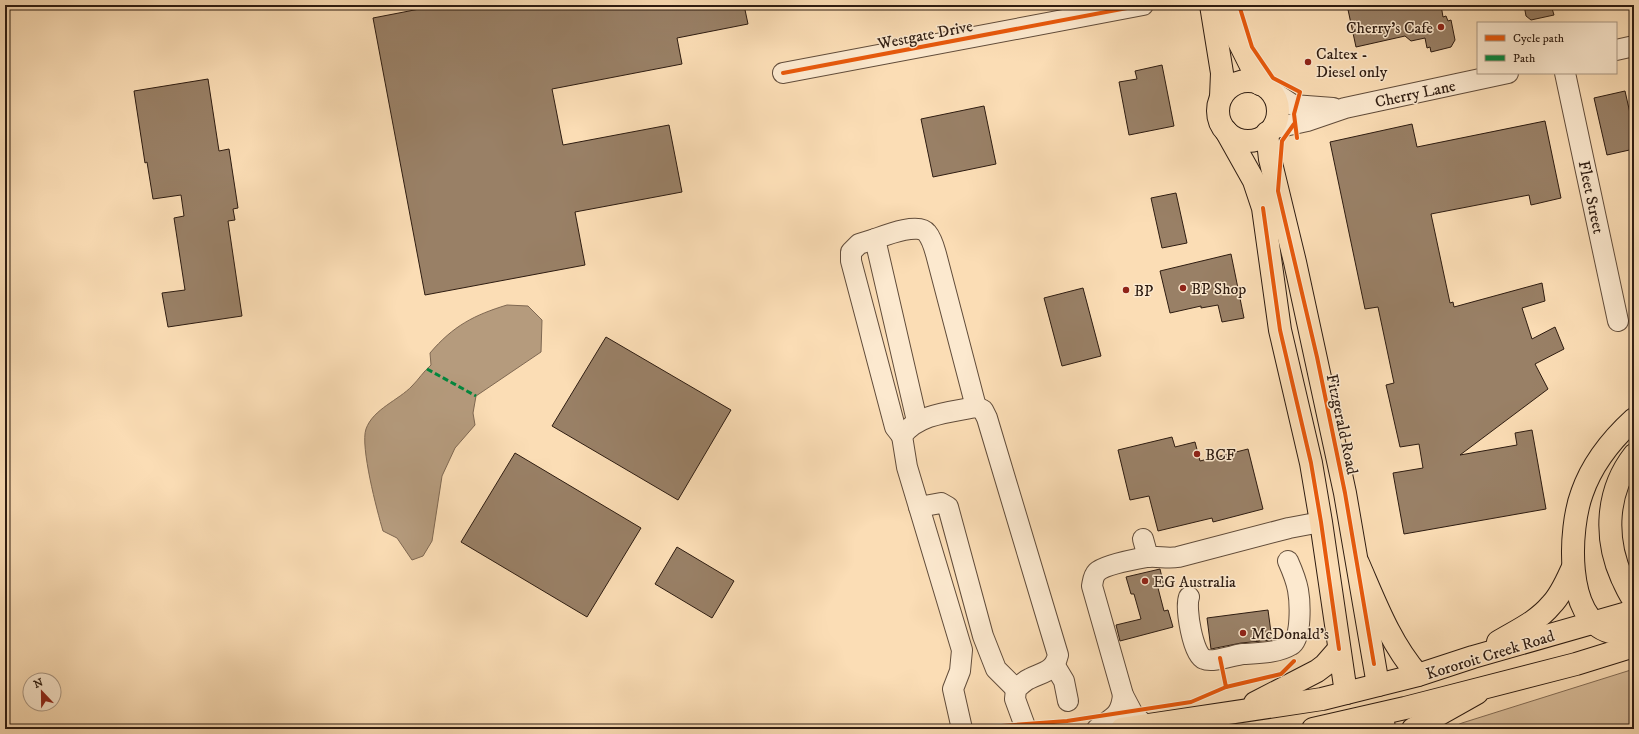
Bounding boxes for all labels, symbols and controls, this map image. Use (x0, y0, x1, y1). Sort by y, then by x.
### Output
street label: Westgate Drive (875, 16, 975, 54)
place label: Cherry's Cafe (1346, 18, 1433, 38)
marker: Cherry's Cafe (1436, 22, 1446, 32)
legend (1477, 22, 1617, 74)
text: Cycle path (1513, 31, 1565, 46)
place label: Caltex - Diesel only (1316, 44, 1388, 82)
text: Path (1513, 51, 1536, 66)
marker: Caltex - Diesel only (1303, 57, 1313, 67)
street label: Cherry Lane (1373, 76, 1458, 112)
street label: Fleet Street (1574, 159, 1609, 236)
place label: BP Shop (1191, 279, 1246, 299)
place label: BP (1134, 281, 1153, 301)
marker: BP Shop (1178, 283, 1188, 293)
marker: BP (1121, 285, 1131, 295)
street label: Fitzgerald Road (1322, 372, 1362, 476)
place label: BCF (1205, 445, 1236, 465)
marker: BCF (1192, 449, 1202, 459)
place label: EG Australia (1153, 572, 1236, 592)
marker: EG Australia (1140, 576, 1150, 586)
place label: McDonald's (1251, 624, 1329, 644)
street label: Kororoit Creek Road (1424, 626, 1557, 684)
marker: McDonald's (1238, 628, 1248, 638)
north arrow (22, 672, 62, 712)
text: N (32, 675, 45, 692)

